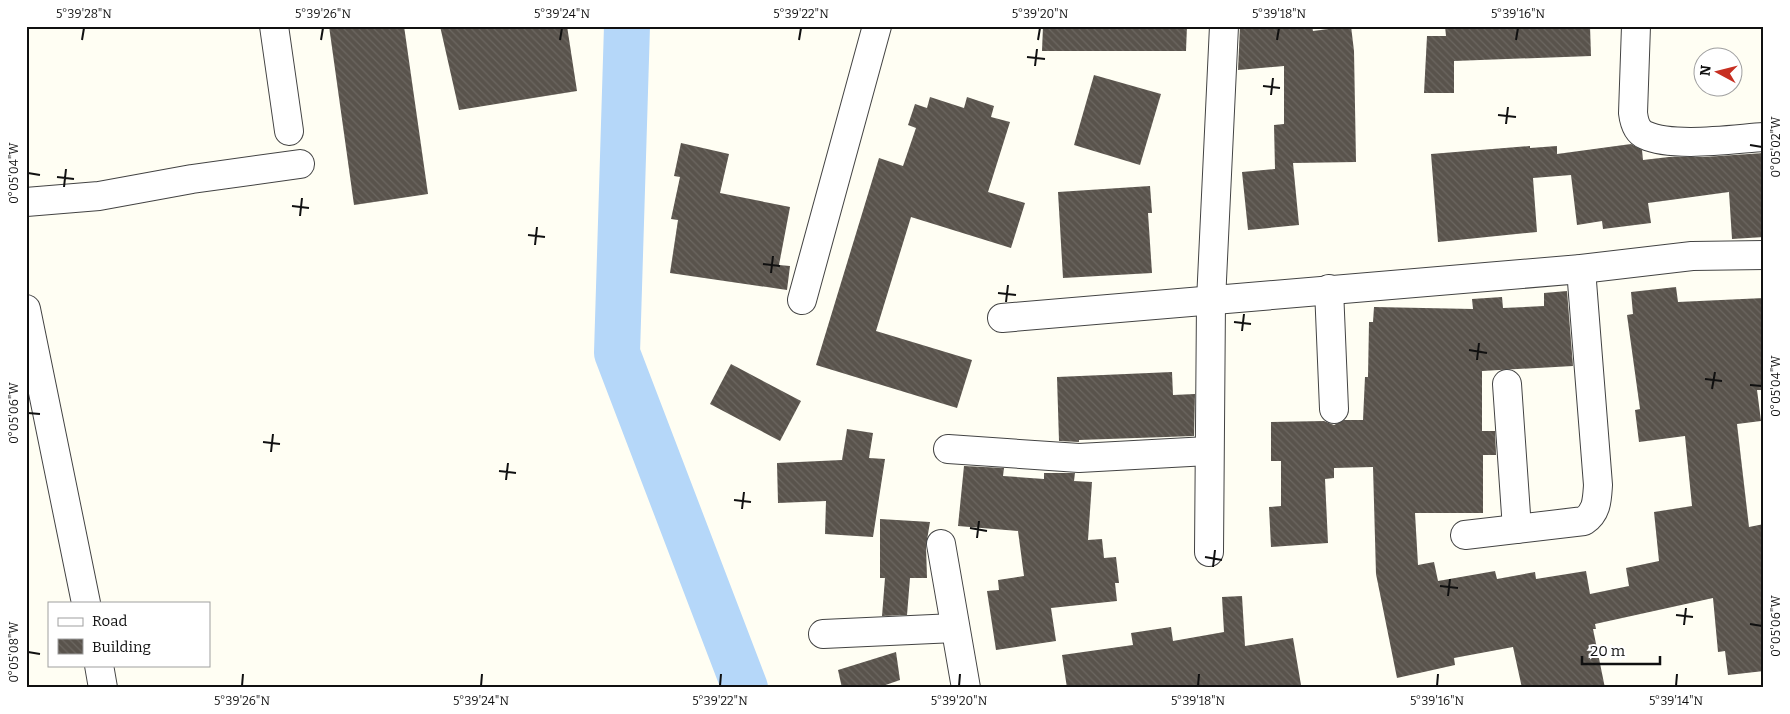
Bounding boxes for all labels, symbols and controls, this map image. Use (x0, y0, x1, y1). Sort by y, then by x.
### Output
text: 5°39'28"N (56, 7, 112, 21)
text: 5°39'26"N (295, 7, 351, 21)
text: 5°39'24"N (534, 7, 590, 21)
text: 5°39'22"N (773, 7, 829, 21)
text: 5°39'20"N (1012, 7, 1069, 21)
text: 5°39'18"N (1252, 7, 1307, 21)
text: 5°39'16"N (1491, 7, 1546, 21)
north arrow (1692, 48, 1742, 98)
text: N (1696, 64, 1715, 77)
text: 0°05'02"W (1769, 116, 1783, 177)
text: 0°05'04"W (7, 142, 21, 204)
text: 0°05'04"W (1769, 355, 1783, 417)
text: 0°05'06"W (7, 382, 21, 444)
text: 0°05'06"W (1769, 595, 1783, 657)
legend (48, 602, 210, 666)
text: Road (92, 612, 127, 630)
text: 0°05'08"W (7, 621, 21, 683)
scale bar (1582, 634, 1660, 666)
text: Building (92, 638, 151, 656)
text: 20 m (1590, 642, 1626, 660)
text: 5°39'26"N (214, 694, 270, 708)
text: 5°39'24"N (453, 694, 509, 708)
text: 5°39'22"N (692, 694, 748, 708)
text: 5°39'20"N (931, 694, 988, 708)
text: 5°39'18"N (1171, 694, 1226, 708)
text: 5°39'16"N (1410, 694, 1465, 708)
text: 5°39'14"N (1649, 694, 1704, 708)

